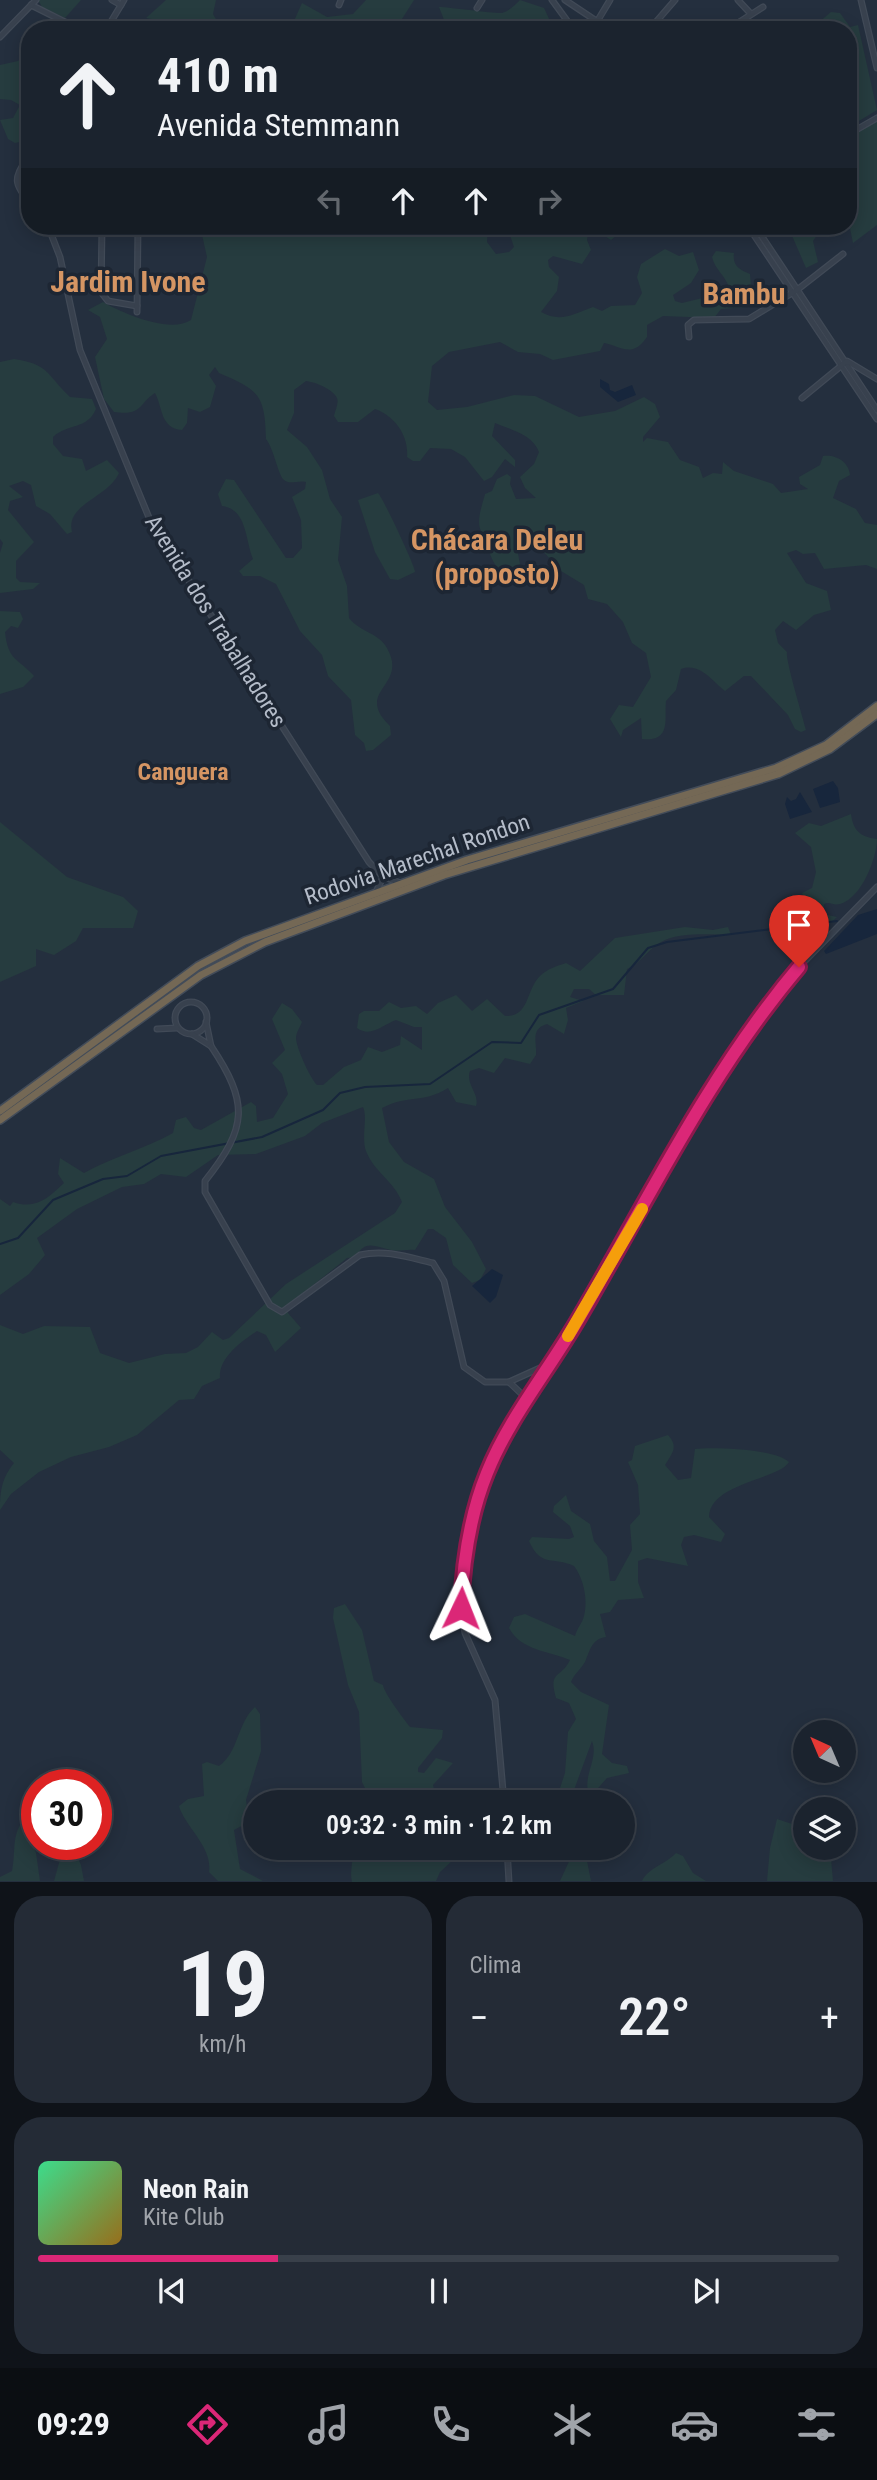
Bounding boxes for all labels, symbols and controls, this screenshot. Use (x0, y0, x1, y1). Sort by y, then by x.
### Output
text: 410 m (157, 47, 279, 104)
icon: ahead (42, 49, 133, 140)
text: Avenida Stemmann (157, 106, 400, 144)
icon: left (311, 182, 349, 220)
icon: ahead (384, 182, 422, 220)
icon: ahead (457, 182, 495, 220)
icon: right (530, 182, 568, 220)
district label: Jardim Ivone (50, 264, 206, 299)
district label: Bambu (703, 276, 785, 311)
street label: Avenida dos Trabalhadores (139, 510, 292, 732)
district label: Chácara Deleu (proposto) (411, 522, 583, 591)
district label: Canguera (137, 758, 229, 786)
street label: Rodovia Marechal Rondon (301, 808, 533, 911)
pin (769, 895, 829, 967)
icon: arrive (780, 906, 818, 944)
position arrow (424, 1571, 498, 1645)
north arrow (793, 1720, 856, 1783)
map controls (793, 1720, 856, 1860)
speed limit sign: 30 (21, 1769, 112, 1860)
button: layers (793, 1797, 856, 1860)
text: 09:32 · 3 min · 1.2 km (326, 1810, 552, 1840)
text: 19 (177, 1932, 269, 2038)
text: Clima (470, 1952, 521, 1979)
text: 22° (618, 1987, 690, 2048)
text: − (470, 1996, 489, 2040)
text: + (820, 1996, 839, 2040)
text: km/h (199, 2031, 246, 2058)
text: Neon Rain (143, 2174, 249, 2204)
text: Kite Club (143, 2204, 224, 2231)
icon: previous (153, 2272, 191, 2310)
icon: pause (420, 2272, 458, 2310)
icon: next (687, 2272, 725, 2310)
icon: directions (183, 2400, 232, 2449)
icon: music (304, 2400, 353, 2449)
icon: phone (426, 2400, 475, 2449)
icon: climate (548, 2400, 597, 2449)
icon: car (670, 2400, 719, 2449)
icon: filters (792, 2400, 841, 2449)
text: 09:29 (36, 2405, 110, 2443)

